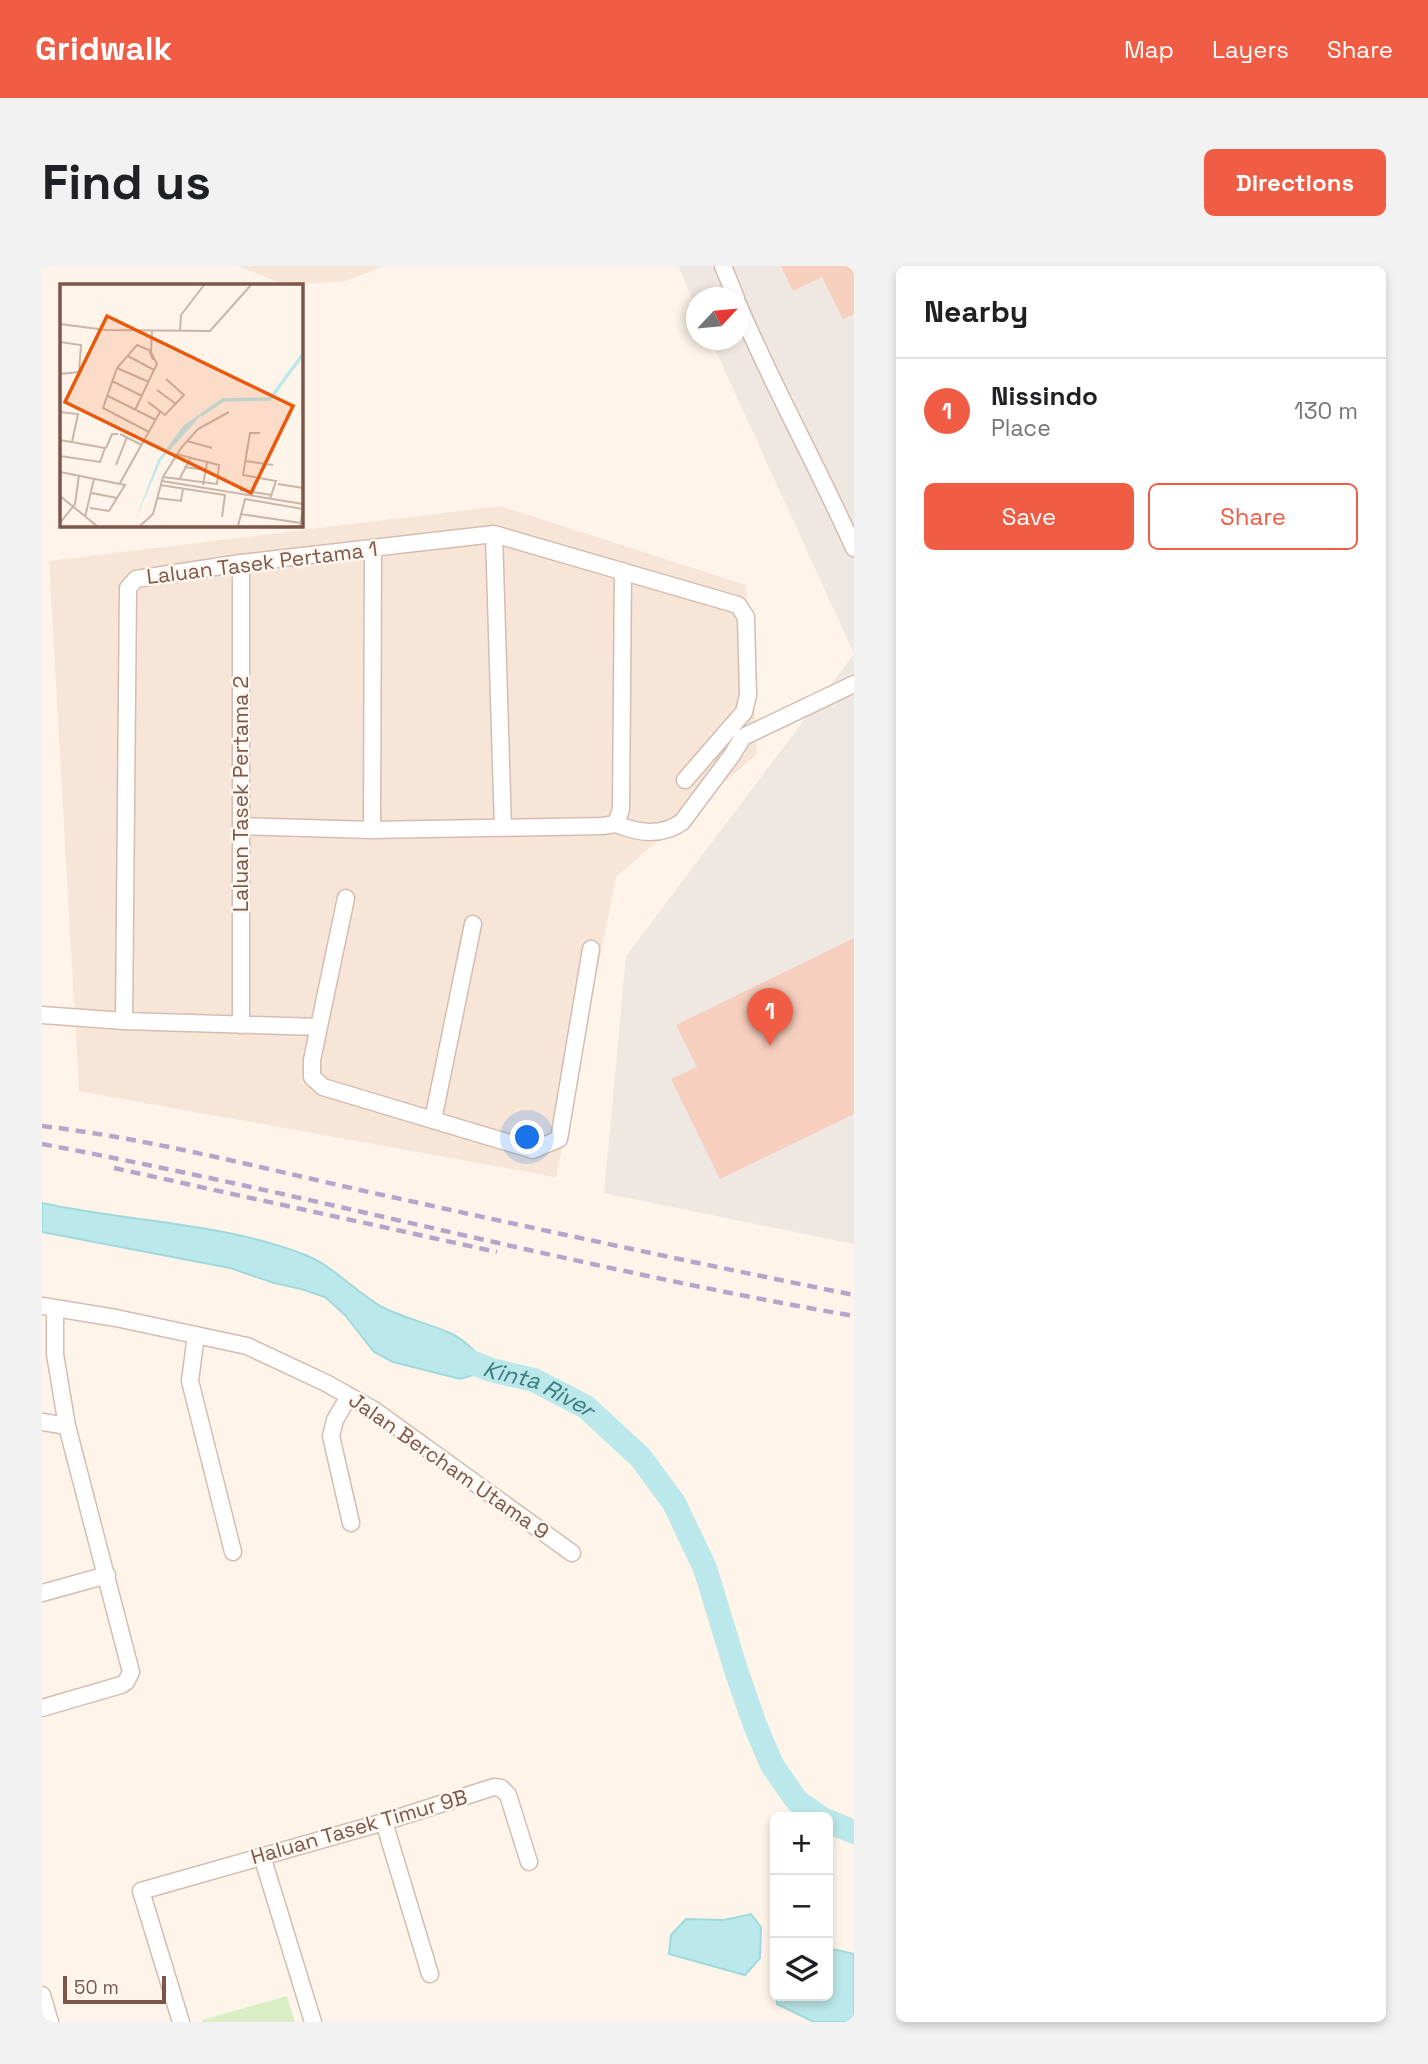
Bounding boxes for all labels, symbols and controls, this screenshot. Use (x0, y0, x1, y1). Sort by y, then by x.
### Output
text: Gridwalk (35, 28, 172, 70)
text: Map (1124, 34, 1174, 65)
text: Layers (1212, 34, 1289, 65)
text: Share (1327, 34, 1393, 65)
button: Directions (1204, 149, 1386, 216)
text: Find us (42, 151, 211, 213)
inset map (60, 284, 303, 527)
north arrow (686, 287, 749, 350)
text: Nearby (924, 292, 1028, 331)
text: Nissindo (991, 379, 1098, 413)
text: 1 (942, 396, 952, 426)
text: 130 m (1294, 396, 1358, 426)
text: Place (991, 413, 1051, 443)
button: Save (924, 483, 1134, 550)
button: Share (1148, 483, 1358, 550)
street label: Laluan Tasek Pertama 1 (145, 535, 379, 590)
street label: Laluan Tasek Pertama 2 (227, 676, 254, 912)
pin: 1 (747, 988, 793, 1046)
your location (510, 1120, 544, 1154)
water label: Kinta River (479, 1353, 604, 1425)
street label: Jalan Bercham Utama 9 (344, 1386, 555, 1545)
street label: Haluan Tasek Timur 9B (248, 1783, 470, 1870)
map controls (770, 1812, 833, 2001)
button: + (770, 1812, 833, 1875)
button: − (770, 1875, 833, 1938)
button: layers (770, 1938, 833, 2001)
scale bar (63, 1973, 166, 2005)
text: 50 m (74, 1975, 119, 2000)

